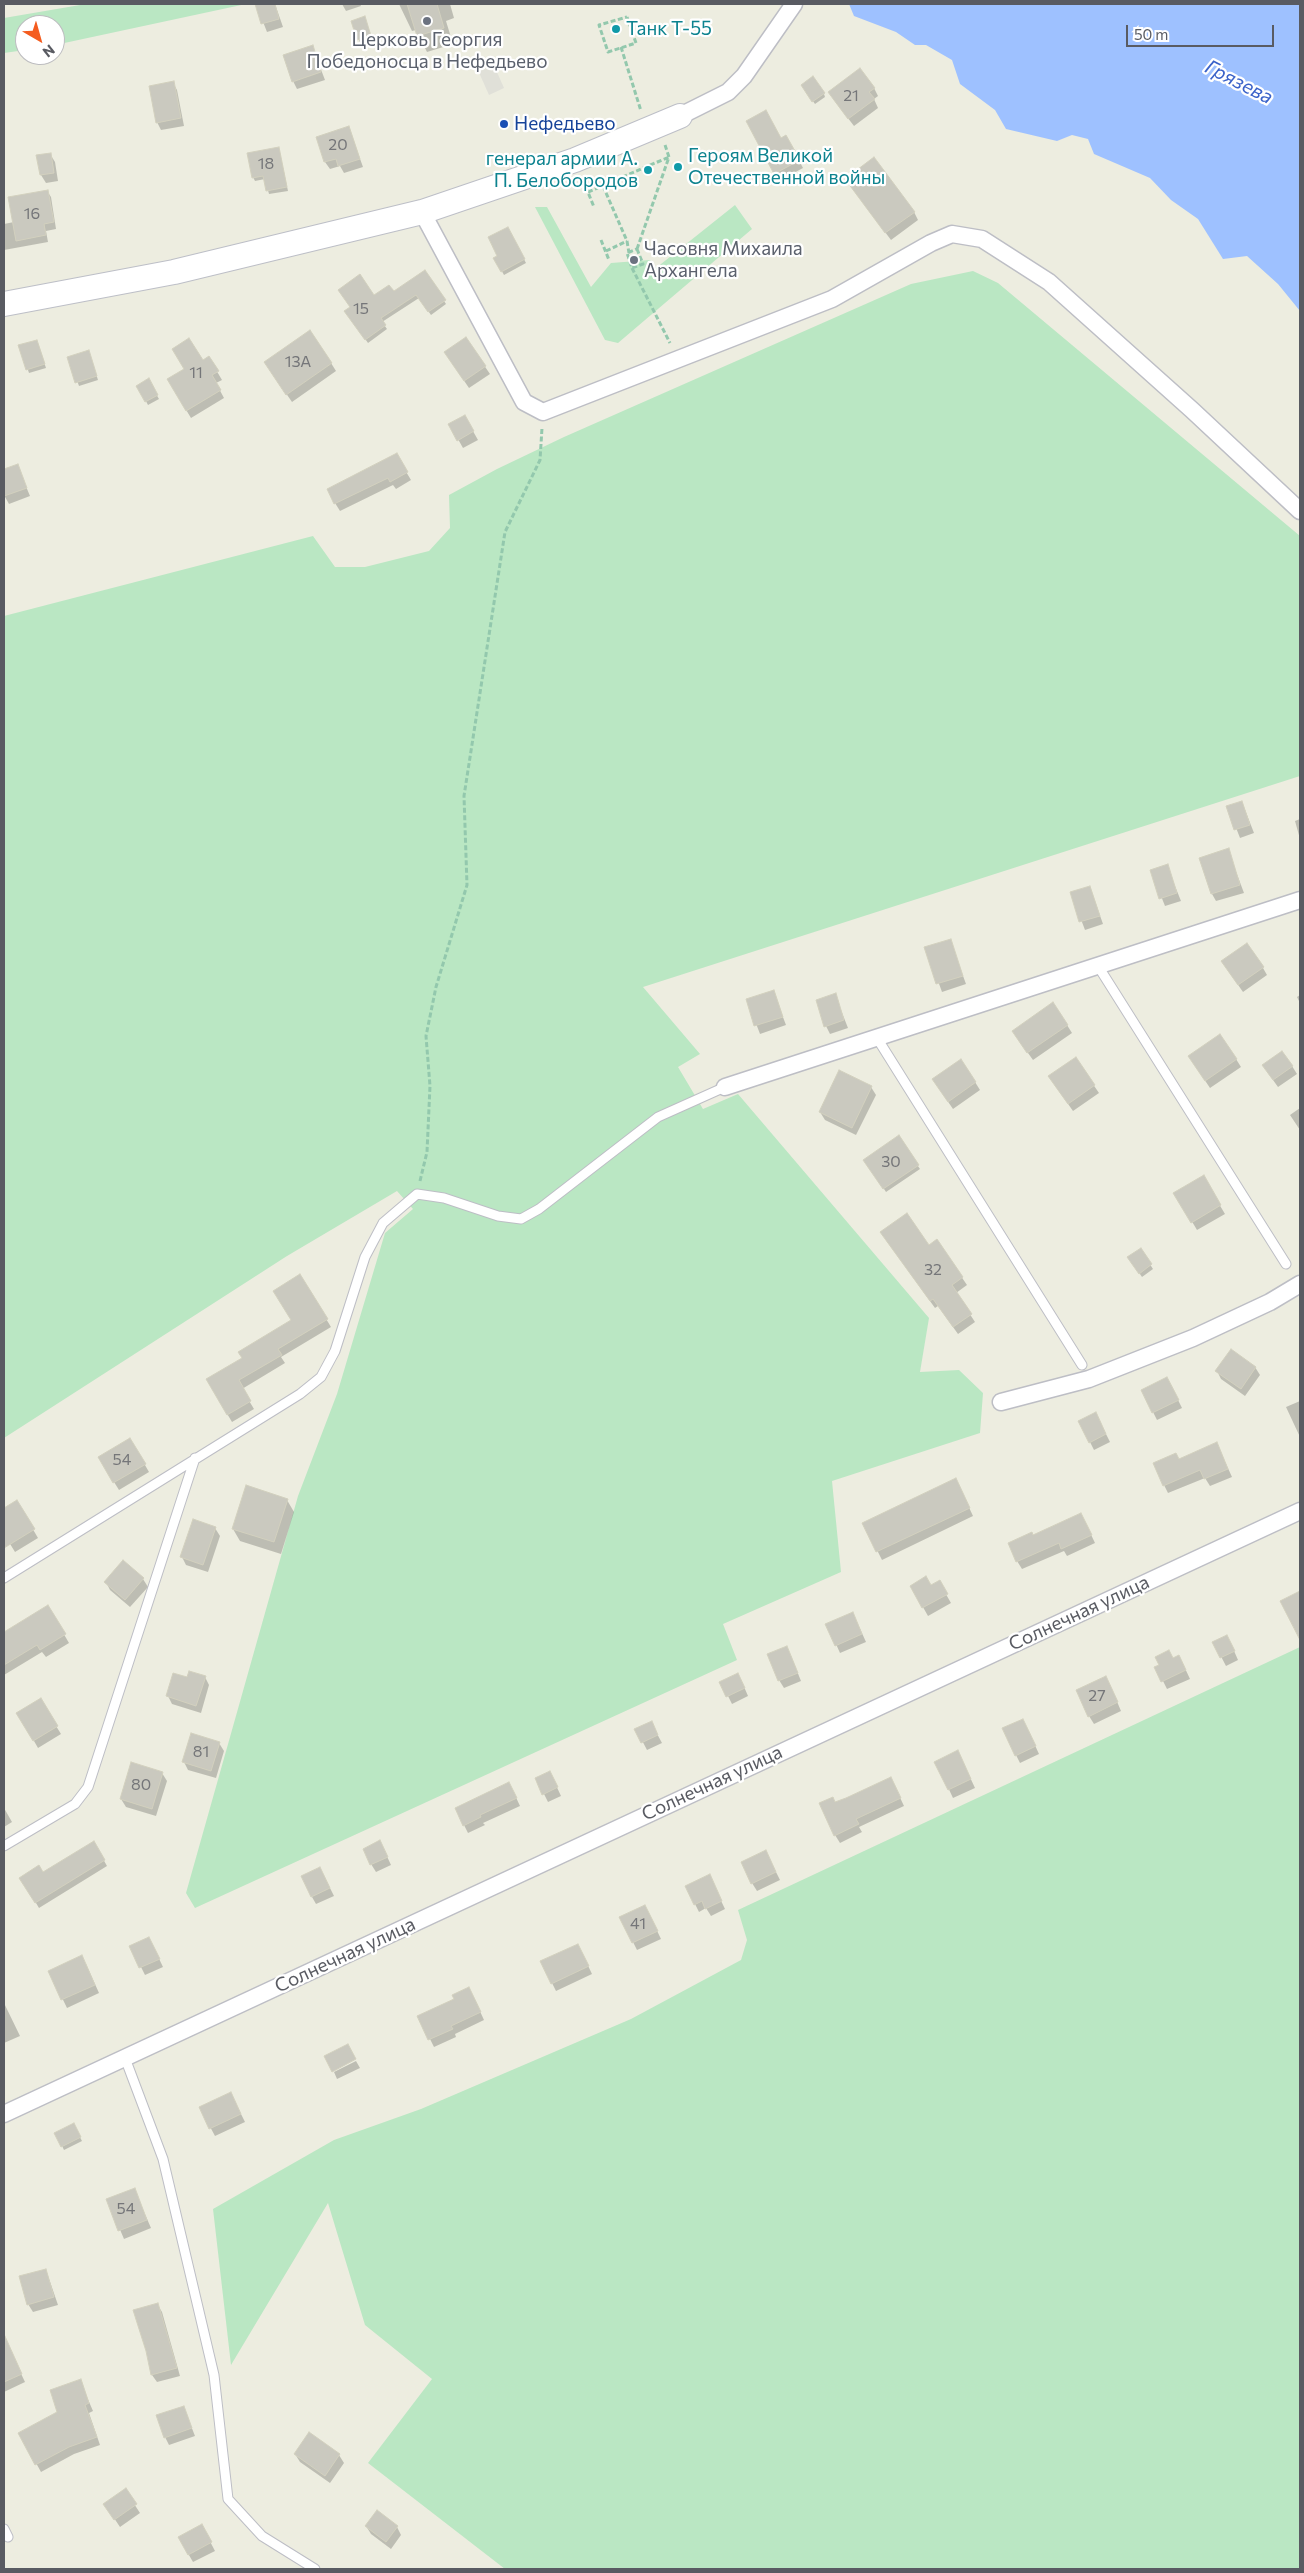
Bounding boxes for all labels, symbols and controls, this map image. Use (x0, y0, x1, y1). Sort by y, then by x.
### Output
north arrow (15, 15, 65, 65)
marker: Церковь Георгия Победоносца в Нефедьево (421, 15, 433, 27)
scale bar (1129, 15, 1276, 47)
place label: Танк Т-55 (626, 18, 712, 40)
marker: Танк Т-55 (610, 23, 622, 35)
text: 50 m (1134, 25, 1168, 43)
place label: Церковь Георгия Победоносца в Нефедьево (307, 29, 547, 73)
text: N (40, 41, 58, 61)
water label: Грязева (1201, 55, 1277, 109)
house number: 21 (843, 86, 859, 106)
place label: Нефедьево (514, 113, 616, 135)
marker: Нефедьево (498, 118, 510, 130)
house number: 20 (328, 135, 348, 155)
place label: Героям Великой Отечественной войны (688, 145, 885, 189)
place label: генерал армии А. П. Белобородов (486, 148, 638, 192)
house number: 18 (258, 154, 274, 174)
marker: Героям Великой Отечественной войны (672, 161, 684, 173)
marker: генерал армии А. П. Белобородов (642, 164, 654, 176)
house number: 16 (24, 204, 40, 224)
place label: Часовня Михаила Архангела (644, 238, 803, 282)
marker: Часовня Михаила Архангела (628, 254, 640, 266)
house number: 15 (353, 299, 369, 319)
house number: 13А (285, 352, 311, 372)
house number: 11 (189, 363, 203, 383)
house number: 30 (881, 1152, 901, 1172)
house number: 32 (924, 1260, 942, 1280)
house number: 54 (113, 1450, 131, 1470)
street label: Солнечная улица (1005, 1570, 1153, 1656)
house number: 27 (1088, 1686, 1106, 1706)
street label: Солнечная улица (638, 1740, 786, 1826)
house number: 81 (193, 1742, 209, 1762)
house number: 80 (131, 1775, 151, 1795)
street label: Солнечная улица (271, 1912, 419, 1998)
house number: 41 (630, 1914, 646, 1934)
house number: 54 (117, 2199, 135, 2219)

